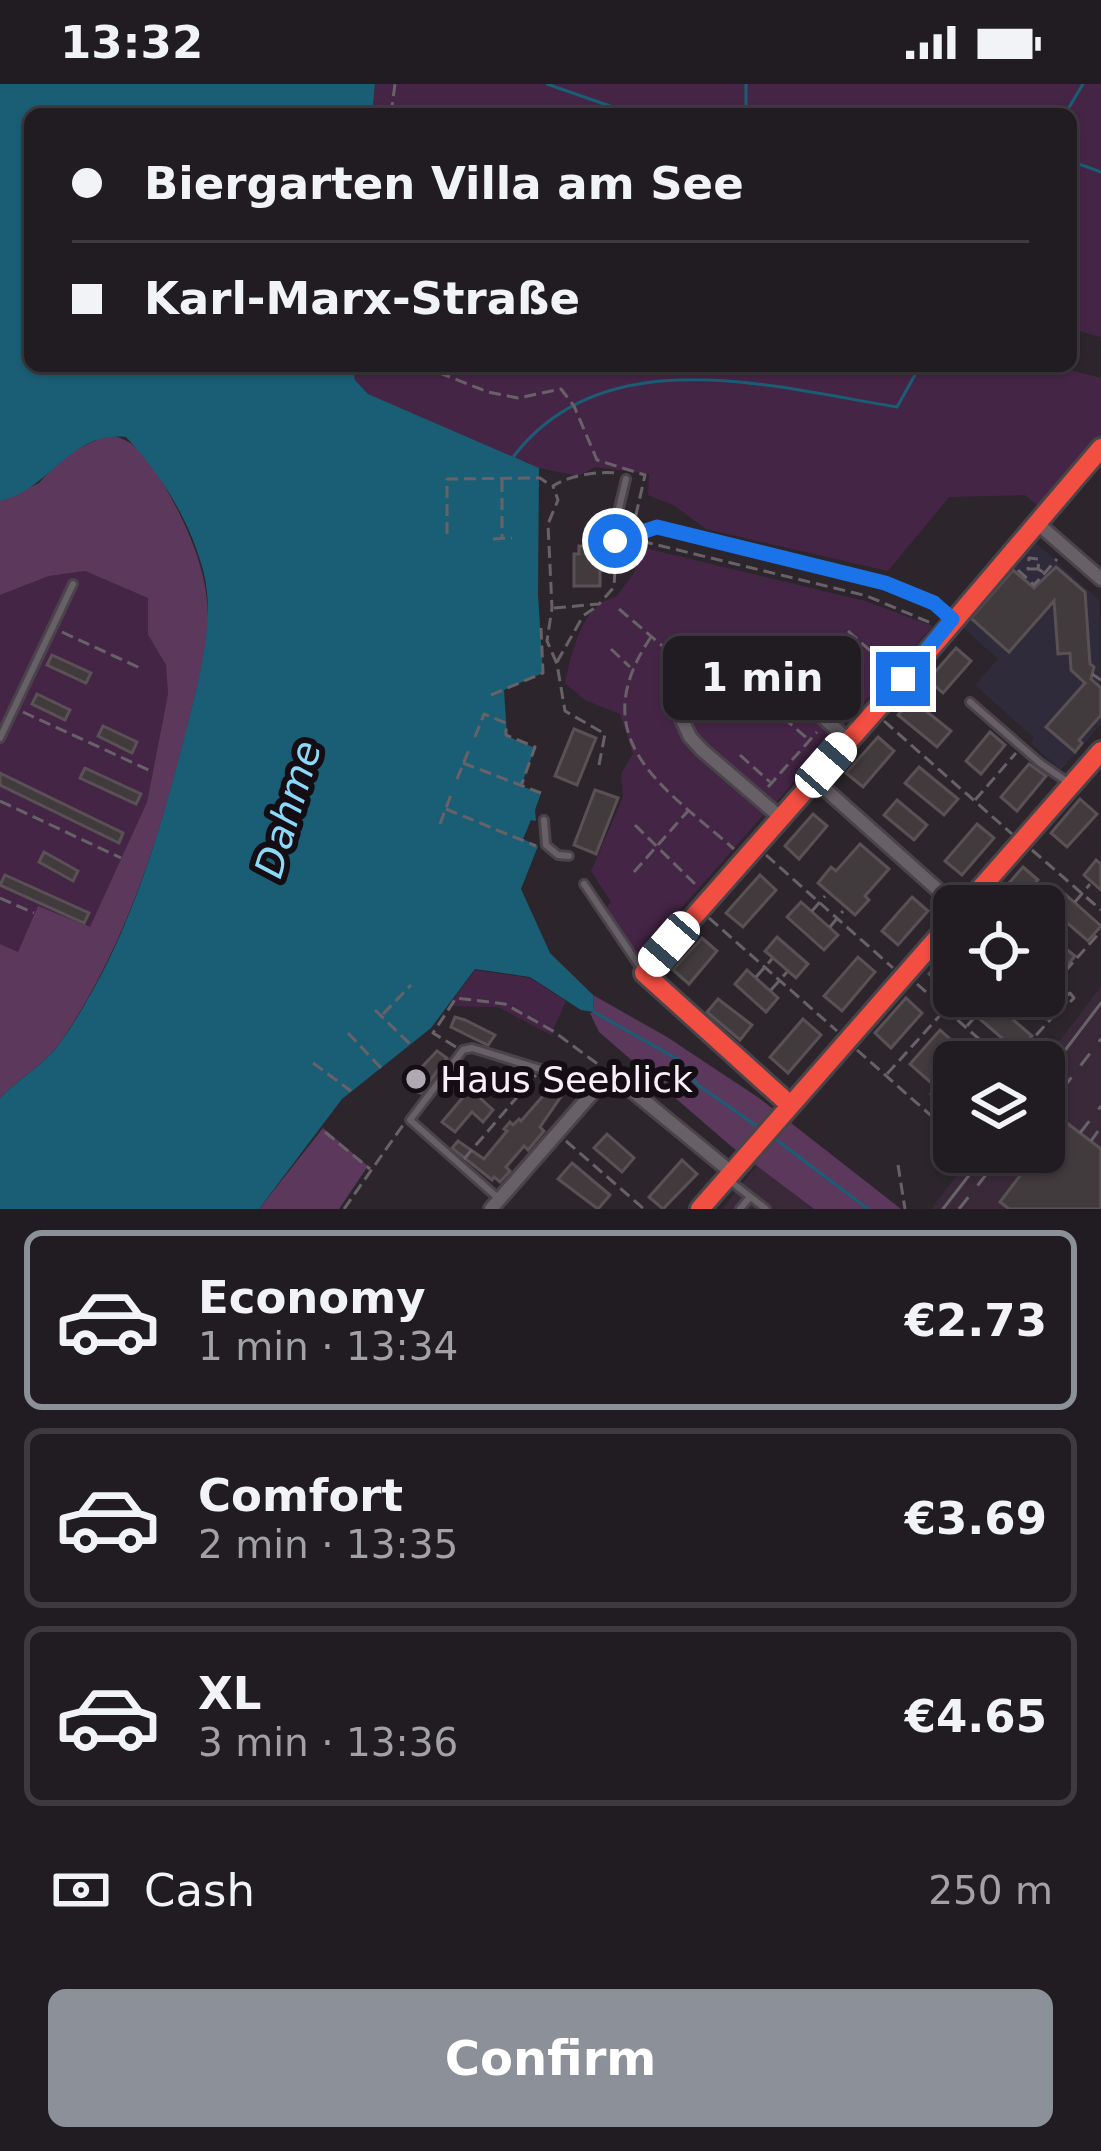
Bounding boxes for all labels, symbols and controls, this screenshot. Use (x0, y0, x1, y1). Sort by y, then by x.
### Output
text: 13:32 (60, 16, 203, 69)
text: Biergarten Villa am See (144, 157, 744, 210)
text: Karl-Marx-Straße (144, 272, 580, 325)
route start (588, 514, 642, 568)
callout: 1 min (663, 637, 861, 721)
route end (876, 652, 930, 706)
text: 1 min (701, 655, 823, 700)
car (789, 726, 863, 804)
water label: Dahme (246, 735, 330, 883)
map controls (933, 885, 1065, 1173)
button: locate (933, 885, 1065, 1017)
car (632, 905, 706, 983)
button: layers (933, 1041, 1065, 1173)
place label: Haus Seeblick (440, 1059, 693, 1100)
marker: Haus Seeblick (403, 1066, 429, 1092)
icon: car (54, 1266, 162, 1374)
text: Economy (198, 1271, 426, 1324)
text: €2.73 (905, 1294, 1047, 1347)
text: 1 min · 13:34 (198, 1324, 458, 1369)
icon: car (54, 1464, 162, 1572)
text: Comfort (198, 1469, 403, 1522)
text: €3.69 (905, 1492, 1047, 1545)
text: 2 min · 13:35 (198, 1522, 458, 1567)
icon: car (54, 1662, 162, 1770)
text: XL (198, 1667, 261, 1720)
text: €4.65 (905, 1690, 1047, 1743)
text: 3 min · 13:36 (198, 1720, 458, 1765)
icon: cash (48, 1857, 114, 1923)
text: Cash (144, 1864, 255, 1917)
text: 250 m (928, 1868, 1053, 1913)
button: Confirm (48, 1989, 1053, 2127)

